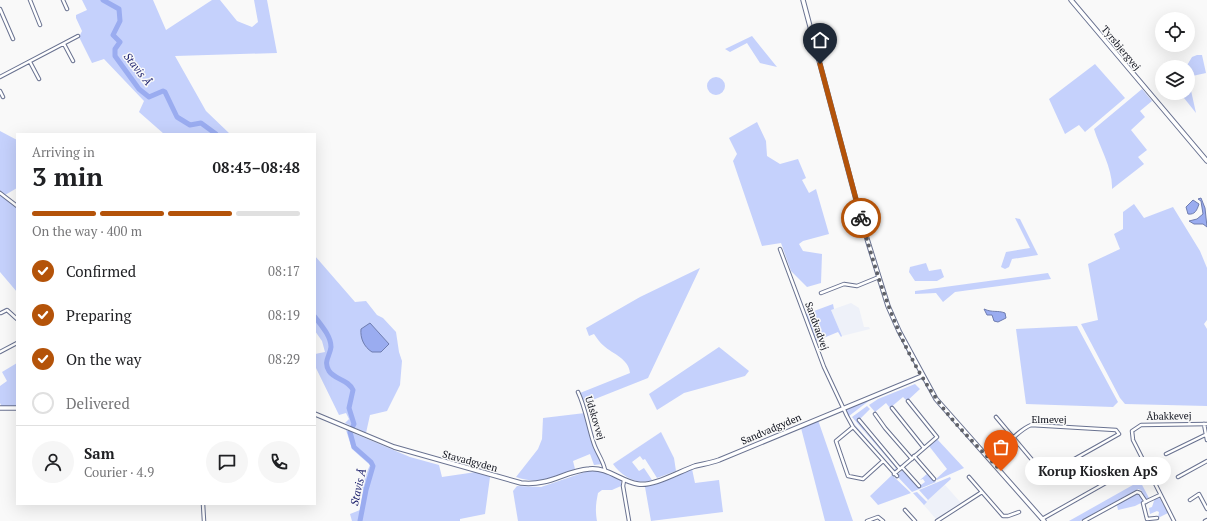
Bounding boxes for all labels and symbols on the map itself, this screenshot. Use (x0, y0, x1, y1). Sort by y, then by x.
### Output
pin (803, 23, 837, 64)
street label: Tyrsbjergvej (1098, 23, 1144, 73)
water label: Stavis Å (121, 50, 156, 89)
courier (841, 198, 881, 238)
street label: Sandvadvej (802, 300, 832, 352)
street label: Udskovvej (582, 395, 608, 442)
street label: Åbakkevej (1146, 409, 1192, 423)
street label: Sandvadgyden (739, 410, 803, 448)
street label: Elmevej (1031, 413, 1067, 426)
pin (984, 430, 1018, 471)
street label: Stavadgyden (441, 447, 499, 475)
callout: Korup Kiosken ApS (1025, 457, 1171, 485)
water label: Stavis Å (347, 466, 369, 507)

